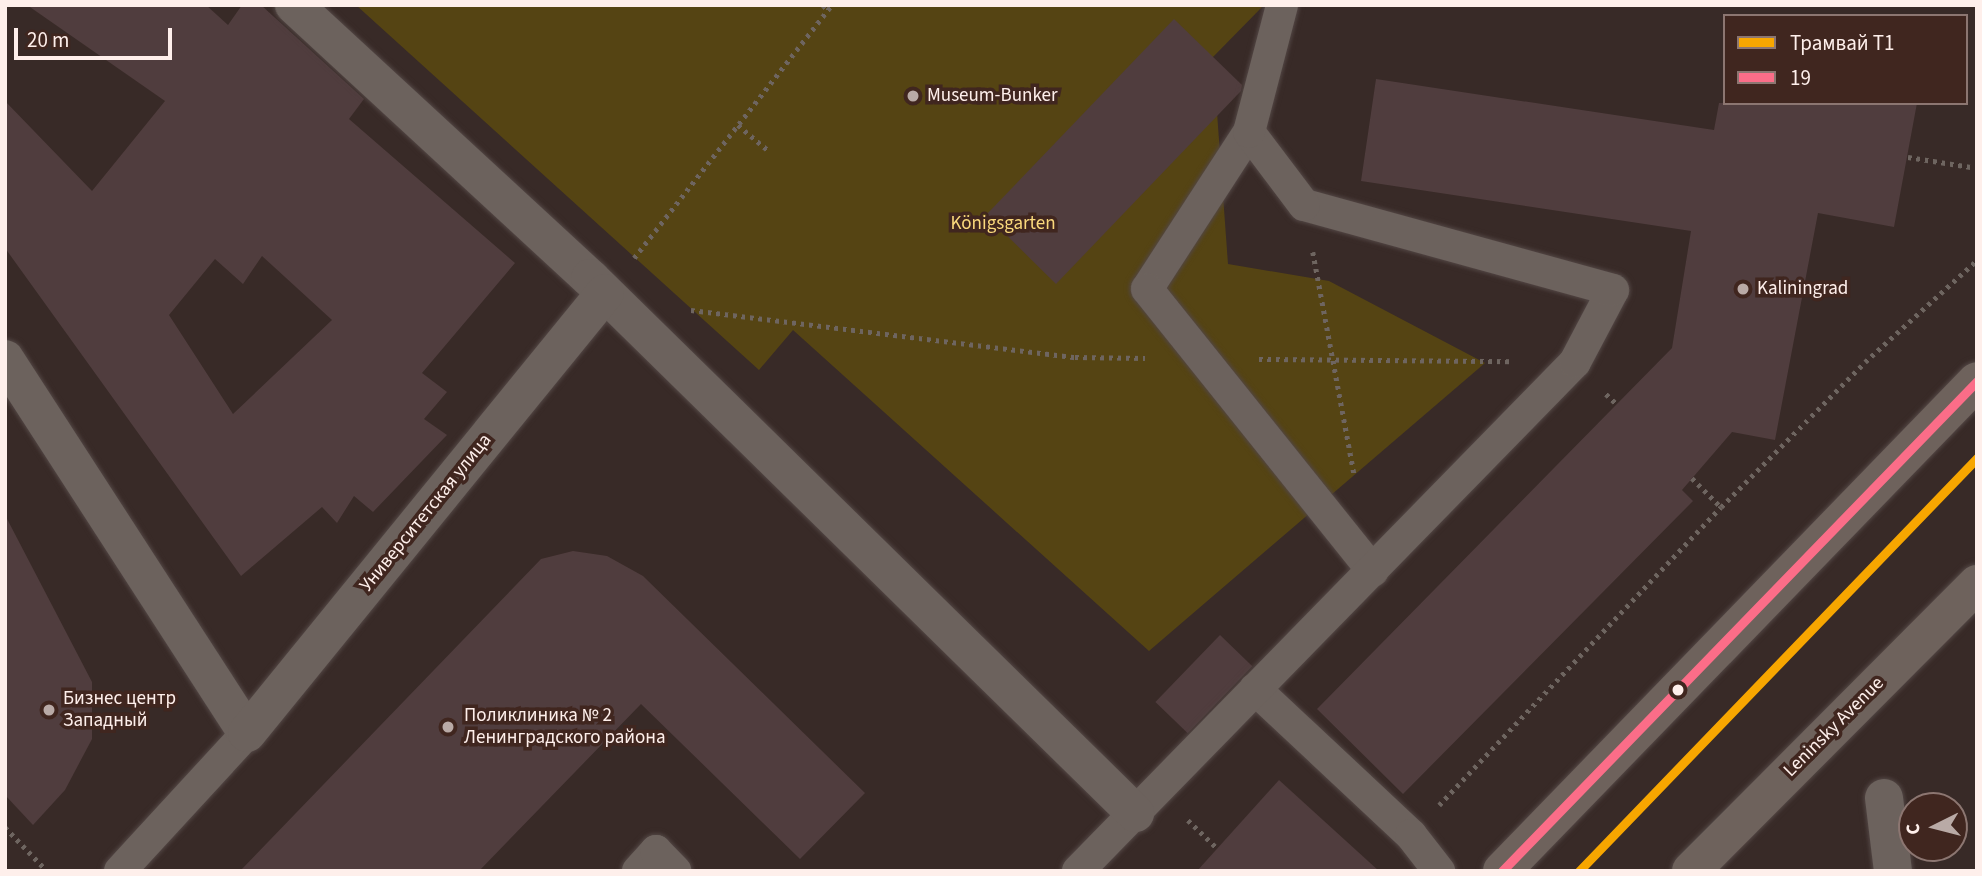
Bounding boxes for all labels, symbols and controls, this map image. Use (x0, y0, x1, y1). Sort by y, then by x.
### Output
scale bar (18, 14, 175, 58)
legend (1723, 14, 1968, 105)
text: 20 m (27, 25, 69, 55)
text: Трамвай T1 (1790, 28, 1895, 58)
text: 19 (1790, 63, 1811, 93)
place label: Museum-Bunker (927, 85, 1058, 107)
marker: Museum-Bunker (905, 88, 921, 104)
park label: Königsgarten (950, 213, 1056, 235)
place label: Kaliningrad (1757, 278, 1848, 300)
marker: Kaliningrad (1735, 281, 1751, 297)
street label: Университетская улица (355, 429, 497, 597)
street label: Leninsky Avenue (1779, 672, 1889, 782)
unlabelled marker (1671, 683, 1685, 697)
place label: Бизнес центр Западный (63, 688, 176, 732)
marker: Бизнес центр Западный (41, 702, 57, 718)
place label: Поликлиника № 2 Ленинградского района (464, 705, 666, 749)
marker: Поликлиника № 2 Ленинградского района (438, 717, 458, 737)
north arrow (1898, 792, 1968, 862)
text: С (1900, 822, 1928, 836)

